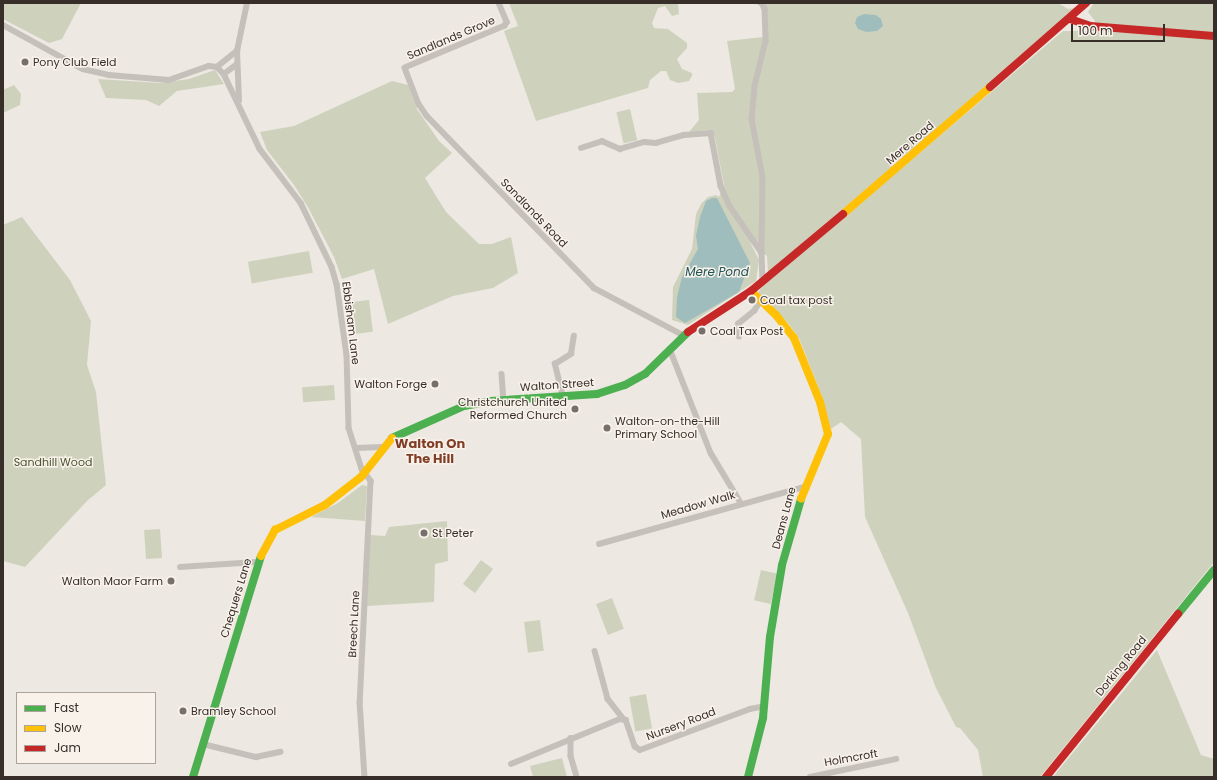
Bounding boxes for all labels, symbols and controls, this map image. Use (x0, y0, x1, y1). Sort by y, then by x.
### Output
street label: Sandlands Grove (405, 13, 497, 63)
scale bar (1073, 16, 1167, 42)
text: 100 m (1078, 22, 1112, 39)
place label: Pony Club Field (33, 55, 116, 69)
marker: Pony Club Field (20, 57, 30, 67)
street label: Mere Road (884, 119, 936, 167)
street label: Sandlands Road (498, 176, 570, 250)
water label: Mere Pond (685, 265, 749, 279)
street label: Ebbisham Lane (339, 281, 363, 365)
place label: Coal tax post (760, 293, 832, 307)
marker: Coal tax post (747, 295, 757, 305)
place label: Coal Tax Post (710, 324, 783, 338)
marker: Coal Tax Post (697, 326, 707, 336)
street label: Walton Street (520, 376, 594, 394)
place label: Walton Forge (354, 377, 427, 391)
marker: Walton Forge (430, 379, 440, 389)
place label: Christchurch United Reformed Church (458, 396, 567, 422)
marker: Christchurch United Reformed Church (570, 404, 580, 414)
place label: Walton-on-the-Hill Primary School (615, 415, 720, 441)
marker: Walton-on-the-Hill Primary School (602, 423, 612, 433)
district label: Walton On The Hill (395, 437, 465, 468)
park label: Sandhill Wood (14, 455, 92, 469)
street label: Deans Lane (769, 485, 799, 551)
street label: Meadow Walk (659, 488, 737, 522)
place label: St Peter (432, 526, 474, 540)
marker: St Peter (419, 528, 429, 538)
street label: Chequers Lane (218, 557, 254, 639)
place label: Walton Maor Farm (62, 574, 163, 588)
marker: Walton Maor Farm (166, 576, 176, 586)
street label: Breech Lane (346, 590, 362, 658)
street label: Dorking Road (1093, 633, 1149, 699)
legend (16, 692, 156, 764)
text: Fast (54, 699, 79, 716)
place label: Bramley School (191, 704, 276, 718)
street label: Nursery Road (644, 705, 718, 743)
marker: Bramley School (178, 706, 188, 716)
text: Slow (54, 719, 82, 736)
text: Jam (54, 739, 81, 756)
street label: Holmcroft (823, 747, 879, 769)

